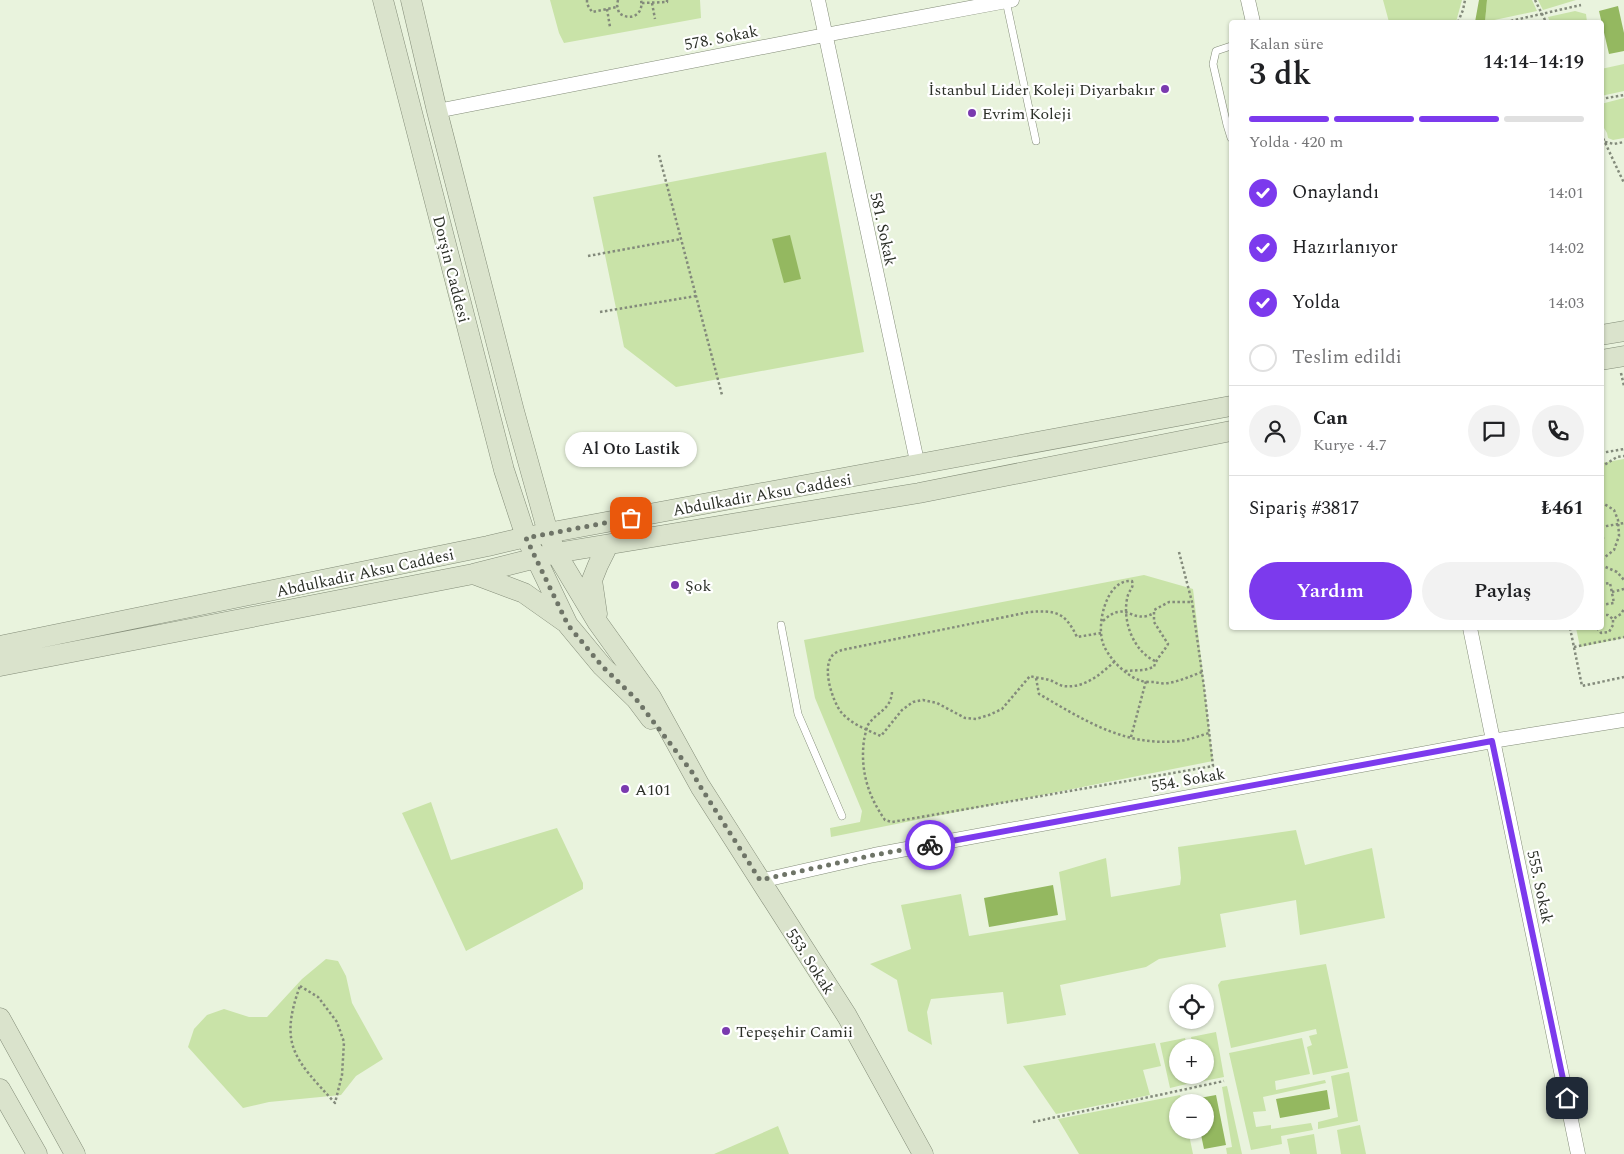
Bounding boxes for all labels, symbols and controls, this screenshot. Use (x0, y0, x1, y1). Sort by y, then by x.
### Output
street label: 578. Sokak (682, 19, 760, 57)
text: Kalan süre (1249, 32, 1324, 56)
text: 14:14–14:19 (1483, 48, 1584, 77)
text: 3 dk (1249, 50, 1311, 99)
place label: İstanbul Lider Koleji Diyarbakır (928, 78, 1155, 102)
marker: İstanbul Lider Koleji Diyarbakır (1159, 83, 1171, 95)
place label: Evrim Koleji (982, 102, 1072, 126)
marker: Evrim Koleji (966, 107, 978, 119)
text: Yolda · 420 m (1249, 130, 1343, 154)
text: Onaylandı (1292, 178, 1379, 207)
icon: check (1249, 179, 1277, 207)
text: 14:01 (1548, 181, 1584, 205)
street label: 581. Sokak (864, 190, 903, 268)
street label: Dorşin Caddesi (426, 213, 476, 325)
text: Hazırlanıyor (1292, 233, 1398, 262)
icon: check (1249, 234, 1277, 262)
text: 14:02 (1548, 236, 1584, 260)
text: Yolda (1292, 288, 1340, 317)
icon: check (1249, 289, 1277, 317)
text: 14:03 (1548, 291, 1584, 315)
text: Teslim edildi (1292, 343, 1402, 372)
text: Can (1313, 404, 1348, 433)
button: person (1249, 405, 1301, 457)
button: chat (1468, 405, 1520, 457)
button: phone (1532, 405, 1584, 457)
callout: Al Oto Lastik (565, 433, 697, 468)
text: Kurye · 4.7 (1313, 433, 1387, 457)
text: Al Oto Lastik (582, 437, 680, 461)
street label: Abdulkadir Aksu Caddesi (671, 467, 854, 523)
text: Sipariş #3817 (1249, 494, 1359, 523)
text: ₺461 (1541, 494, 1584, 523)
pin (610, 497, 652, 539)
icon: bag (617, 504, 645, 532)
street label: Abdulkadir Aksu Caddesi (274, 542, 456, 604)
button: Yardım (1249, 562, 1412, 620)
button: Paylaş (1422, 562, 1584, 620)
place label: Şok (685, 574, 711, 598)
marker: Şok (669, 579, 681, 591)
street label: 554. Sokak (1149, 762, 1227, 798)
place label: A101 (635, 778, 671, 802)
marker: A101 (619, 783, 631, 795)
courier (905, 820, 955, 870)
icon: bike (916, 831, 944, 859)
street label: 555. Sokak (1521, 848, 1560, 926)
street label: 553. Sokak (780, 924, 841, 1000)
map controls (1169, 984, 1214, 1139)
button: locate (1169, 984, 1214, 1029)
place label: Tepeşehir Camii (736, 1020, 853, 1044)
marker: Tepeşehir Camii (720, 1025, 732, 1037)
button: + (1169, 1039, 1214, 1084)
pin (1546, 1077, 1588, 1119)
icon: home (1553, 1084, 1581, 1112)
button: − (1169, 1094, 1214, 1139)

